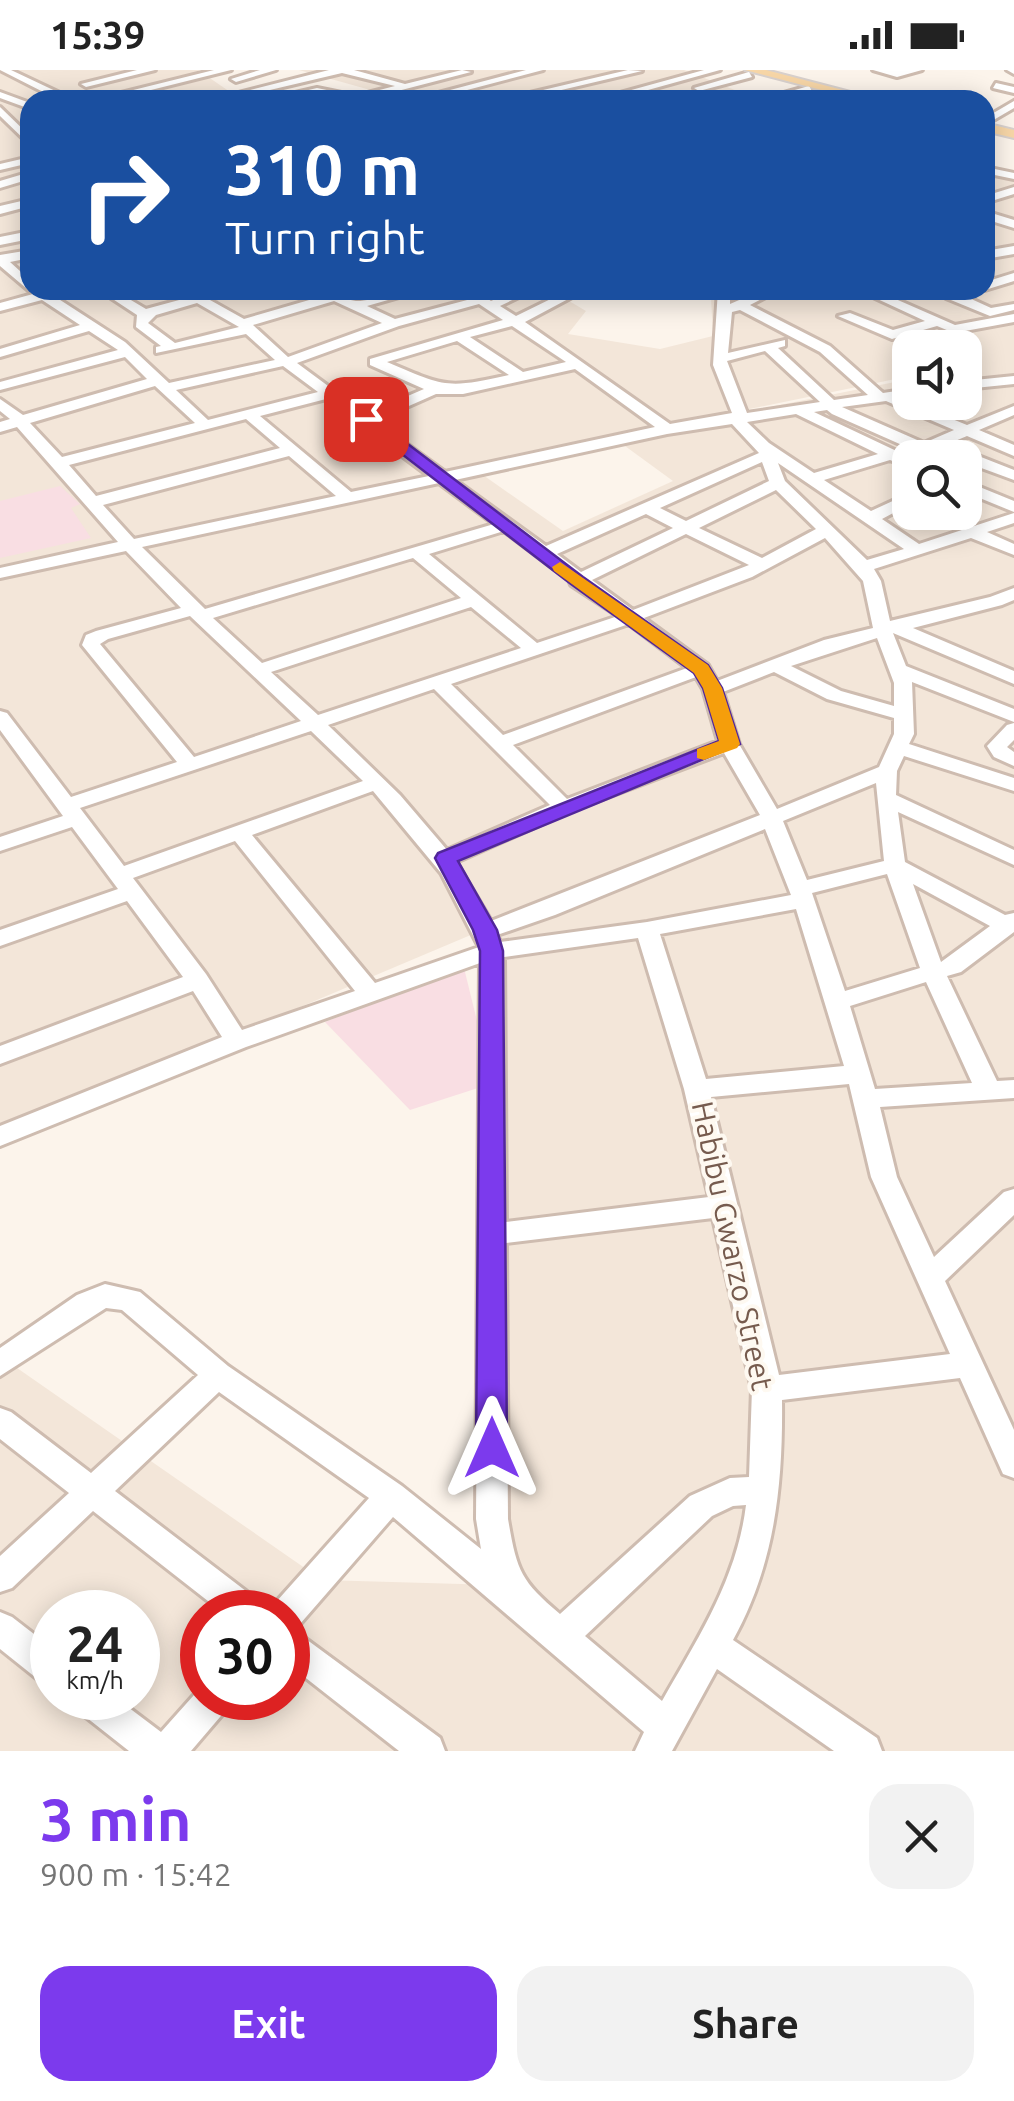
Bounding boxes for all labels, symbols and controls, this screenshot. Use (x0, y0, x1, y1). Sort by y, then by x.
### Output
text: 15:39 (50, 14, 145, 56)
icon: right (60, 130, 190, 260)
text: 310 m (225, 130, 420, 208)
text: Turn right (225, 212, 425, 263)
map controls (892, 330, 982, 530)
button: sound (892, 330, 982, 420)
pin (324, 377, 409, 462)
icon: arrive (339, 392, 394, 447)
button: search (892, 440, 982, 530)
street label: Habibu Gwarzo Street (686, 1098, 780, 1393)
position arrow (440, 1396, 544, 1500)
speed limit sign: 30 (180, 1590, 310, 1720)
text: 24 (67, 1615, 123, 1671)
text: km/h (66, 1666, 124, 1694)
button: close (869, 1784, 974, 1889)
text: 3 min (40, 1785, 192, 1852)
text: 900 m · 15:42 (40, 1856, 232, 1892)
button: Exit (40, 1966, 497, 2081)
button: Share (517, 1966, 974, 2081)

